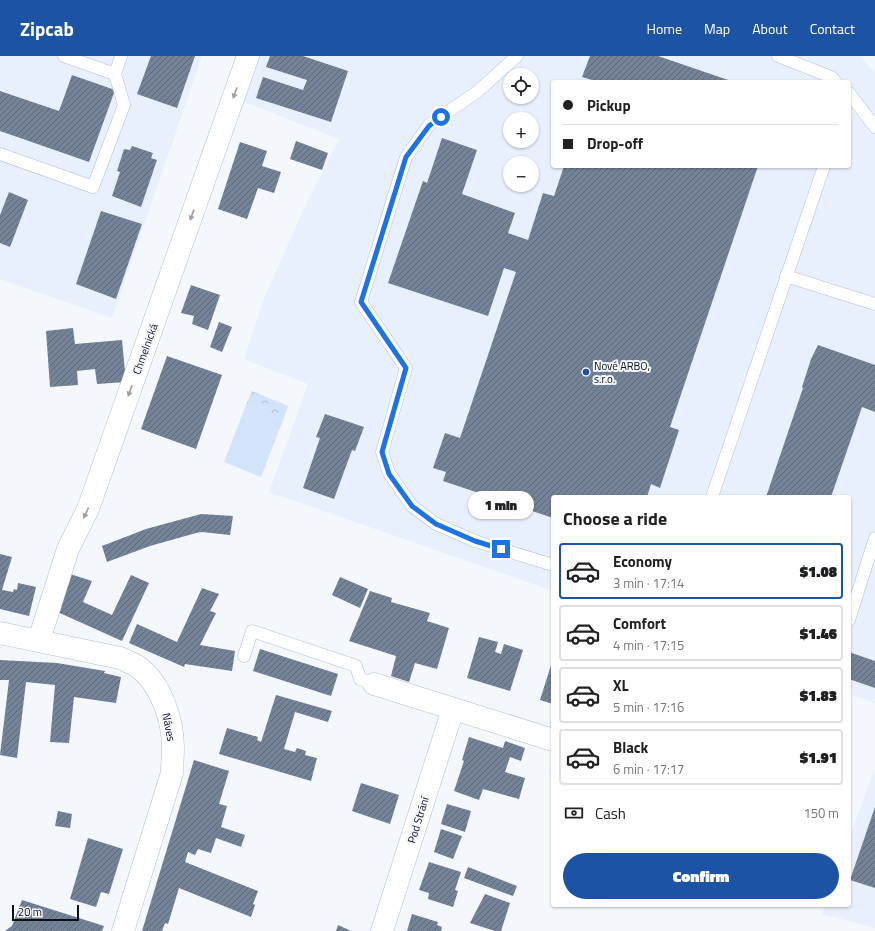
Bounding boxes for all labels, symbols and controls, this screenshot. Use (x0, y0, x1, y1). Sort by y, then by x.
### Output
text: Zipcab (20, 14, 74, 43)
text: Home (647, 18, 682, 39)
text: Map (704, 18, 730, 39)
text: About (752, 18, 788, 39)
text: Contact (810, 18, 855, 39)
map controls (503, 68, 539, 192)
button: locate (503, 68, 539, 104)
one-way arrow (232, 87, 238, 99)
text: Pickup (587, 94, 631, 117)
route start (432, 108, 450, 126)
button: + (503, 112, 539, 148)
text: Drop-off (587, 132, 643, 155)
button: − (503, 156, 539, 192)
one-way arrow (189, 210, 195, 222)
street label: Chmelnická (128, 321, 162, 377)
place label: Nové ARBO, s.r.o. (594, 358, 650, 387)
marker: Nové ARBO, s.r.o. (581, 367, 591, 377)
one-way arrow (126, 385, 132, 397)
callout: 1 min (468, 491, 534, 519)
text: 1 min (485, 495, 517, 515)
text: Choose a ride (563, 505, 667, 532)
one-way arrow (83, 507, 89, 518)
route end (492, 540, 510, 558)
text: Economy (613, 550, 672, 573)
icon: car (565, 553, 601, 589)
text: $1.08 (800, 560, 837, 583)
text: 3 min · 17:14 (613, 573, 684, 593)
text: Comfort (613, 612, 666, 635)
icon: car (565, 615, 601, 651)
text: $1.46 (800, 622, 837, 645)
text: 4 min · 17:15 (613, 635, 684, 655)
text: XL (613, 674, 629, 697)
icon: car (565, 677, 601, 713)
text: $1.83 (800, 684, 837, 707)
text: 5 min · 17:16 (613, 697, 684, 717)
street label: Náves (158, 711, 180, 743)
text: Black (613, 736, 648, 759)
icon: car (565, 739, 601, 775)
text: $1.91 (800, 746, 837, 769)
text: 6 min · 17:17 (613, 759, 684, 779)
street label: Pod Strání (403, 793, 433, 845)
icon: cash (563, 802, 585, 824)
text: Cash (595, 802, 626, 825)
text: 150 m (803, 803, 839, 823)
button: Confirm (563, 853, 839, 899)
scale bar (12, 903, 79, 922)
text: 20 m (18, 904, 42, 920)

